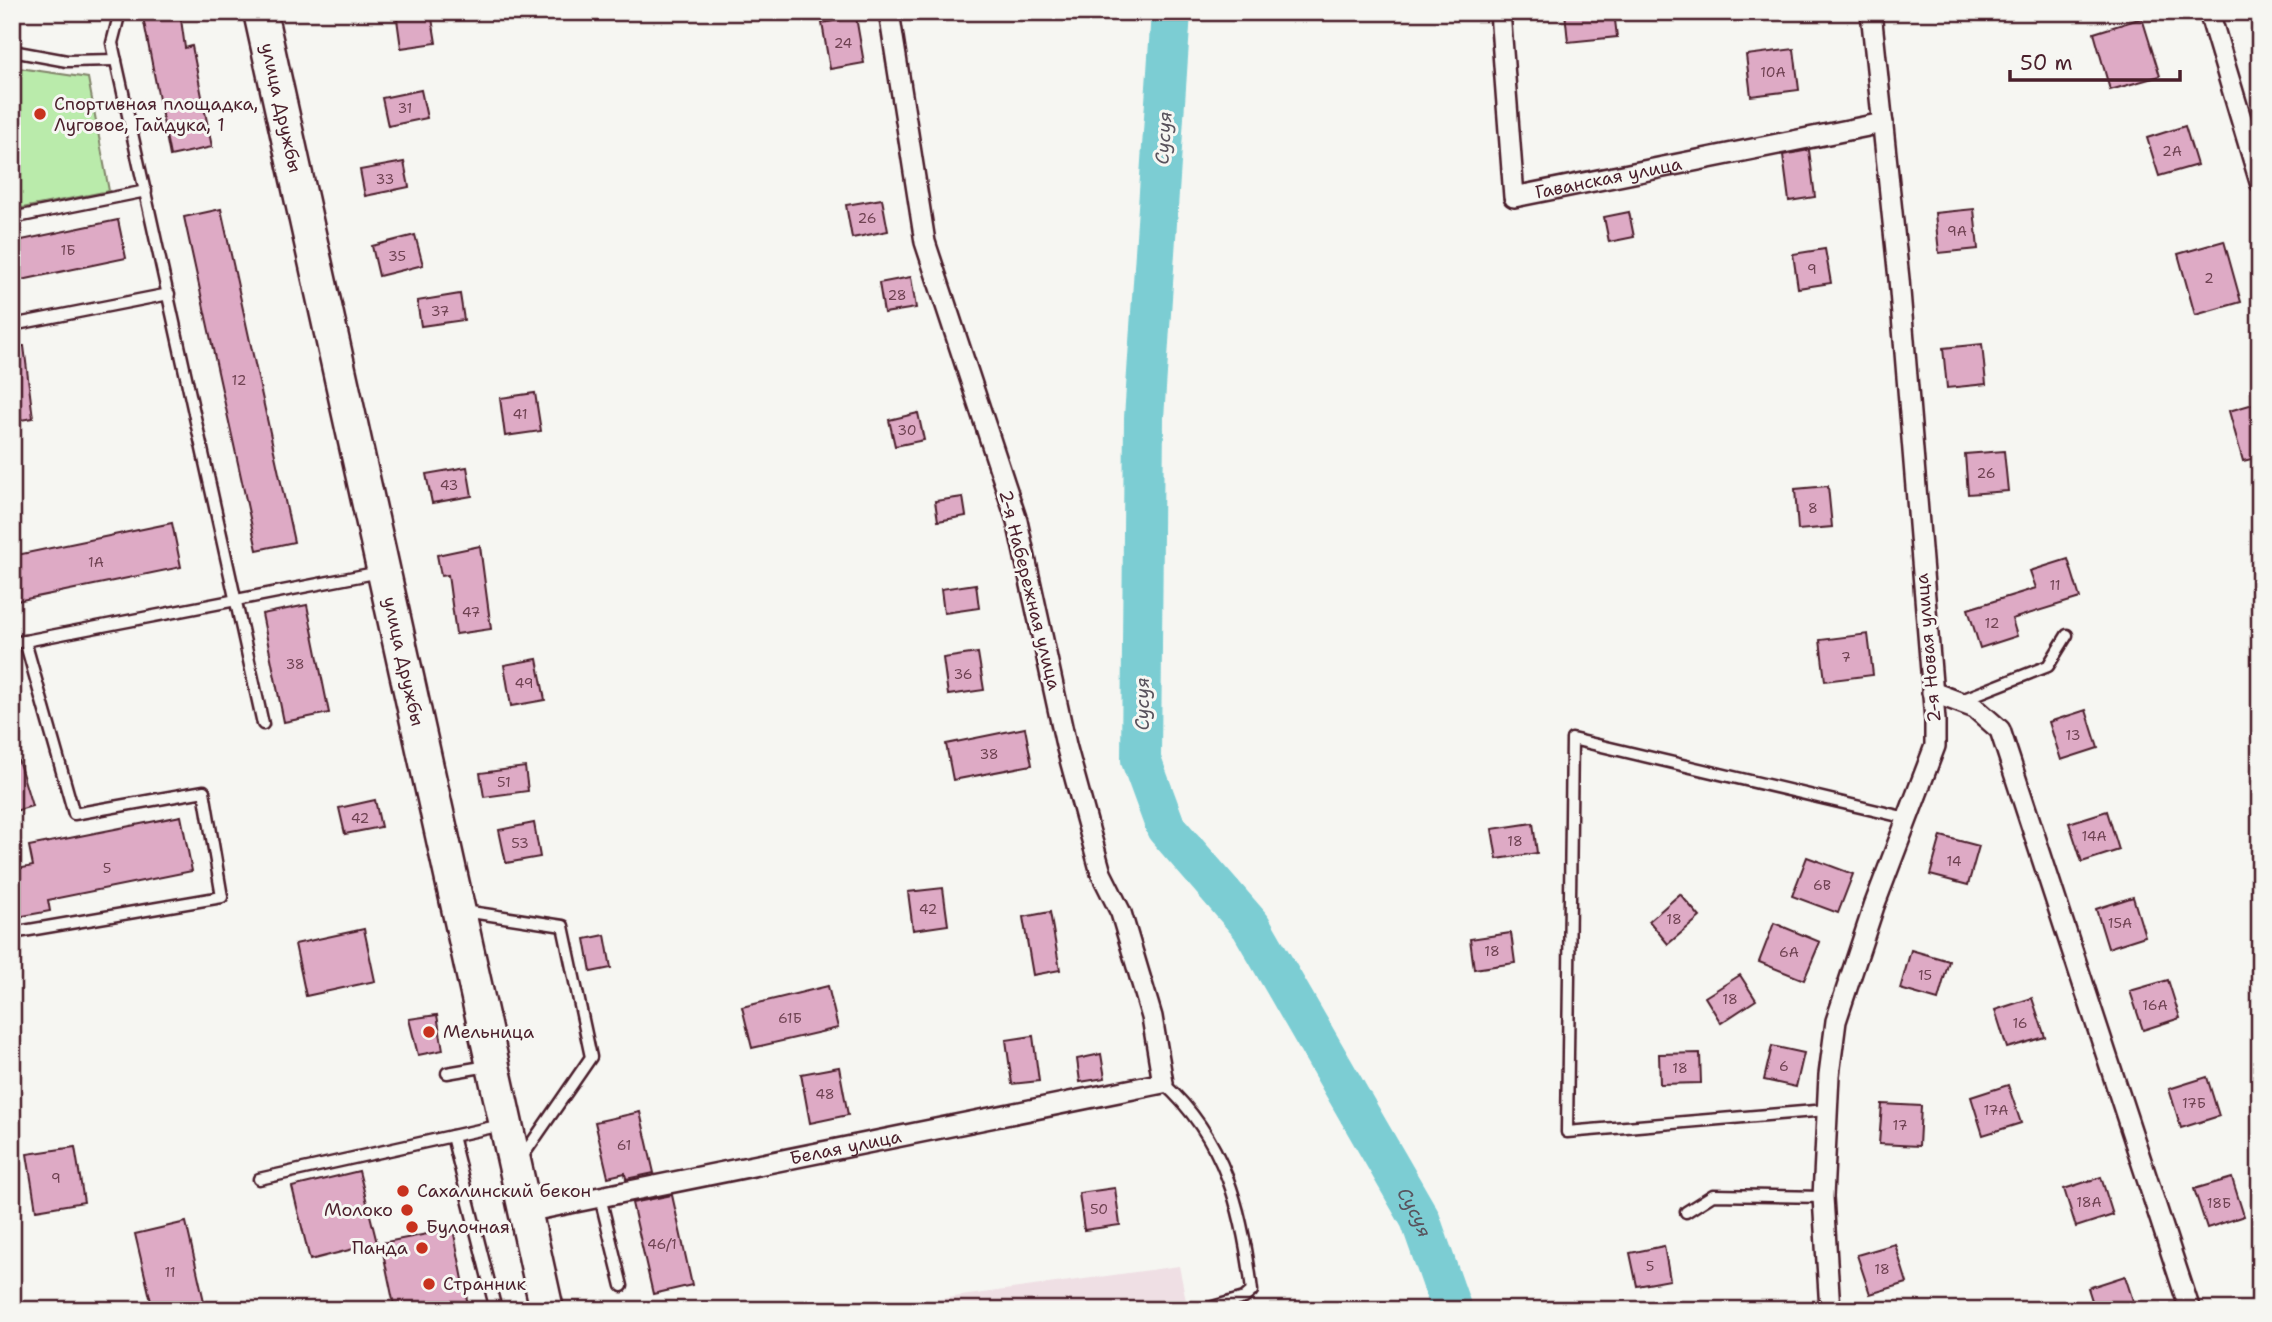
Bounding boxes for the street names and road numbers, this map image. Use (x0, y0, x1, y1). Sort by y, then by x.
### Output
street label: улица Дружбы (255, 41, 307, 175)
street label: Гаванская улица (1533, 152, 1684, 204)
street label: 2-я Набережная улица (993, 487, 1067, 693)
street label: 2-я Новая улица (1910, 572, 1946, 724)
street label: улица Дружбы (378, 594, 430, 728)
street label: Белая улица (788, 1124, 903, 1170)

